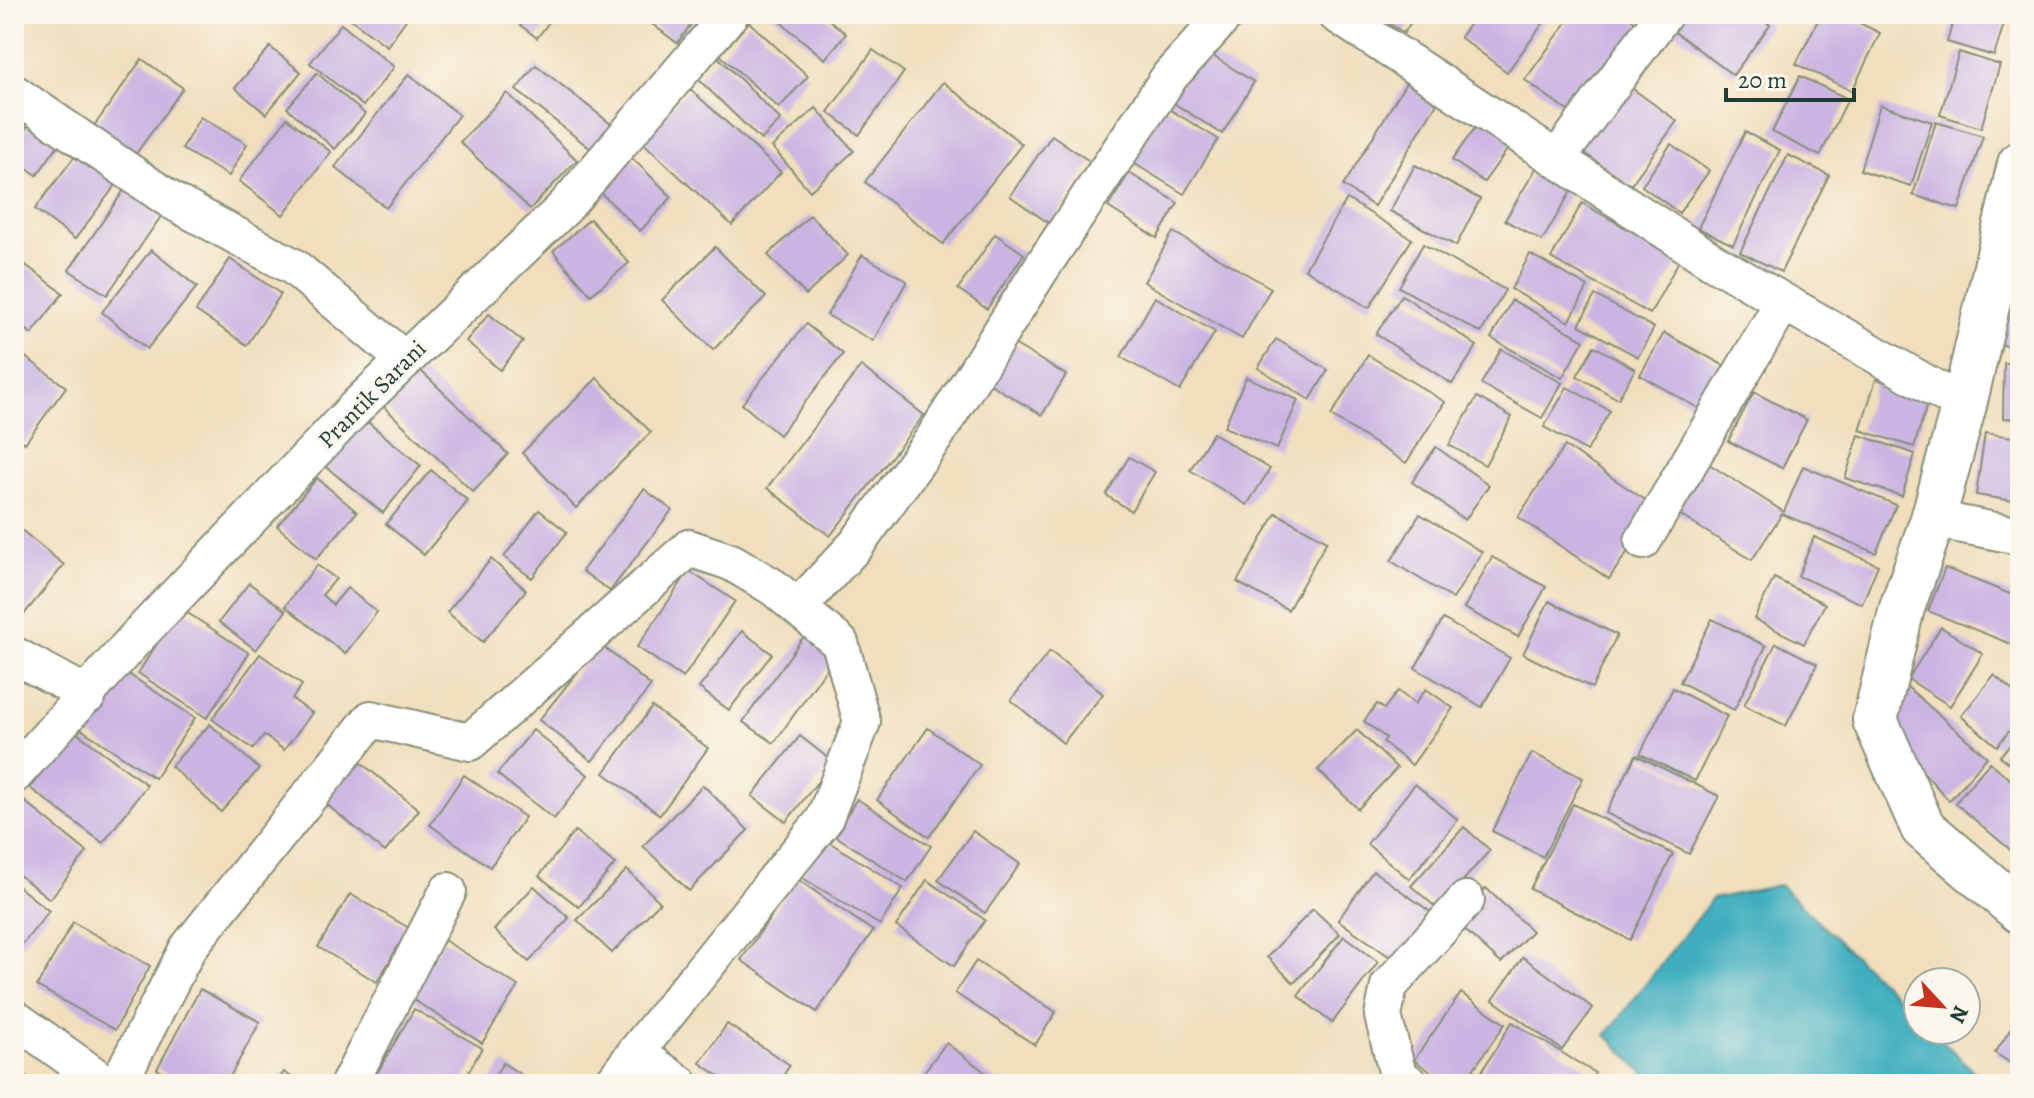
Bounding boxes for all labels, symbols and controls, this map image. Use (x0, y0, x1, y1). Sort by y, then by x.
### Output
scale bar (1726, 52, 1854, 102)
text: 20 m (1738, 64, 1787, 96)
street label: Prantik Sarani (311, 333, 433, 455)
north arrow (1902, 966, 1982, 1046)
text: N (1942, 1001, 1976, 1028)

